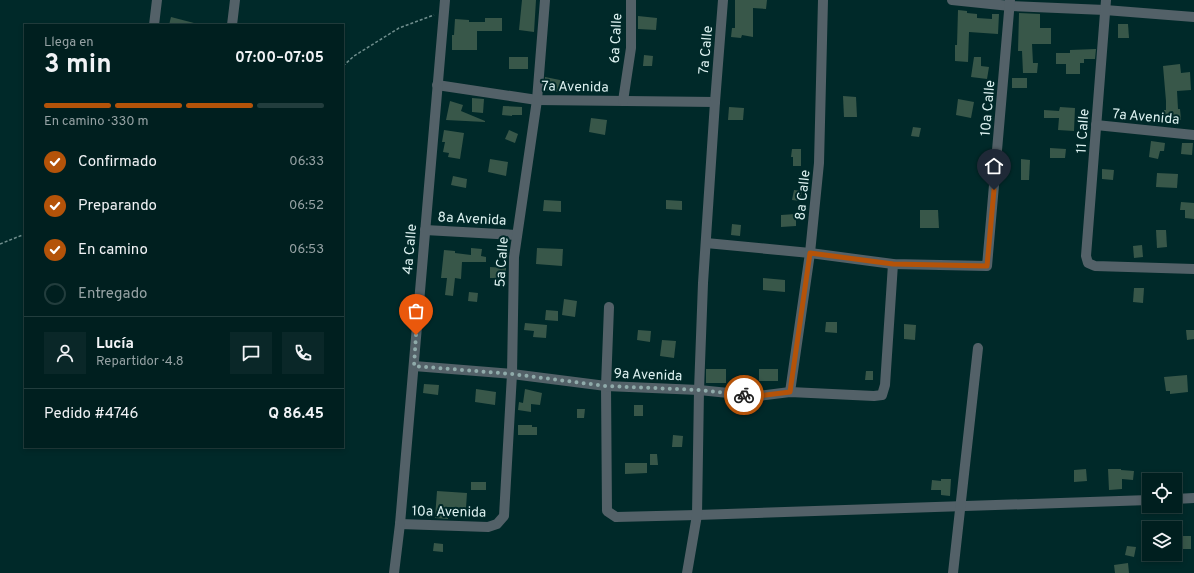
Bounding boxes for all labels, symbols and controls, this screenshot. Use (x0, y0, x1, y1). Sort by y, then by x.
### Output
street label: 6a Calle (607, 13, 626, 64)
street label: 7a Calle (696, 25, 717, 75)
text: Llega en (44, 35, 94, 51)
text: 3 min (44, 49, 112, 82)
text: 07:00–07:05 (235, 49, 324, 68)
street label: 7a Avenida (541, 78, 609, 97)
street label: 10a Calle (978, 79, 999, 137)
street label: 7a Avenida (1112, 106, 1180, 129)
street label: 11 Calle (1073, 108, 1094, 154)
text: En camino · 330 m (44, 114, 149, 130)
pin (977, 149, 1011, 190)
icon: check (44, 151, 66, 173)
text: Confirmado (78, 153, 157, 172)
text: 06:33 (289, 154, 324, 170)
icon: home (983, 155, 1005, 177)
street label: 8a Calle (792, 169, 815, 221)
icon: check (44, 195, 66, 217)
text: Preparando (78, 197, 157, 216)
text: 06:52 (289, 198, 324, 214)
street label: 8a Avenida (437, 209, 507, 230)
street label: 4a Calle (400, 223, 421, 275)
street label: 5a Calle (492, 236, 513, 288)
icon: check (44, 239, 66, 261)
text: En camino (78, 241, 148, 260)
text: 06:53 (289, 242, 324, 258)
text: Entregado (78, 285, 147, 304)
pin (399, 294, 433, 335)
icon: bag (405, 300, 427, 322)
button: person (44, 332, 86, 374)
button: chat (230, 332, 272, 374)
button: phone (282, 332, 324, 374)
text: Lucía (96, 335, 134, 354)
text: Repartidor · 4.8 (96, 354, 184, 370)
street label: 9a Avenida (613, 366, 683, 385)
courier (724, 375, 764, 415)
icon: bike (733, 384, 755, 406)
text: Pedido #4746 (44, 405, 138, 424)
text: Q 86.45 (268, 405, 324, 424)
map controls (1142, 473, 1182, 561)
button: locate (1142, 473, 1182, 513)
street label: 10a Avenida (412, 503, 486, 522)
button: layers (1142, 521, 1182, 561)

